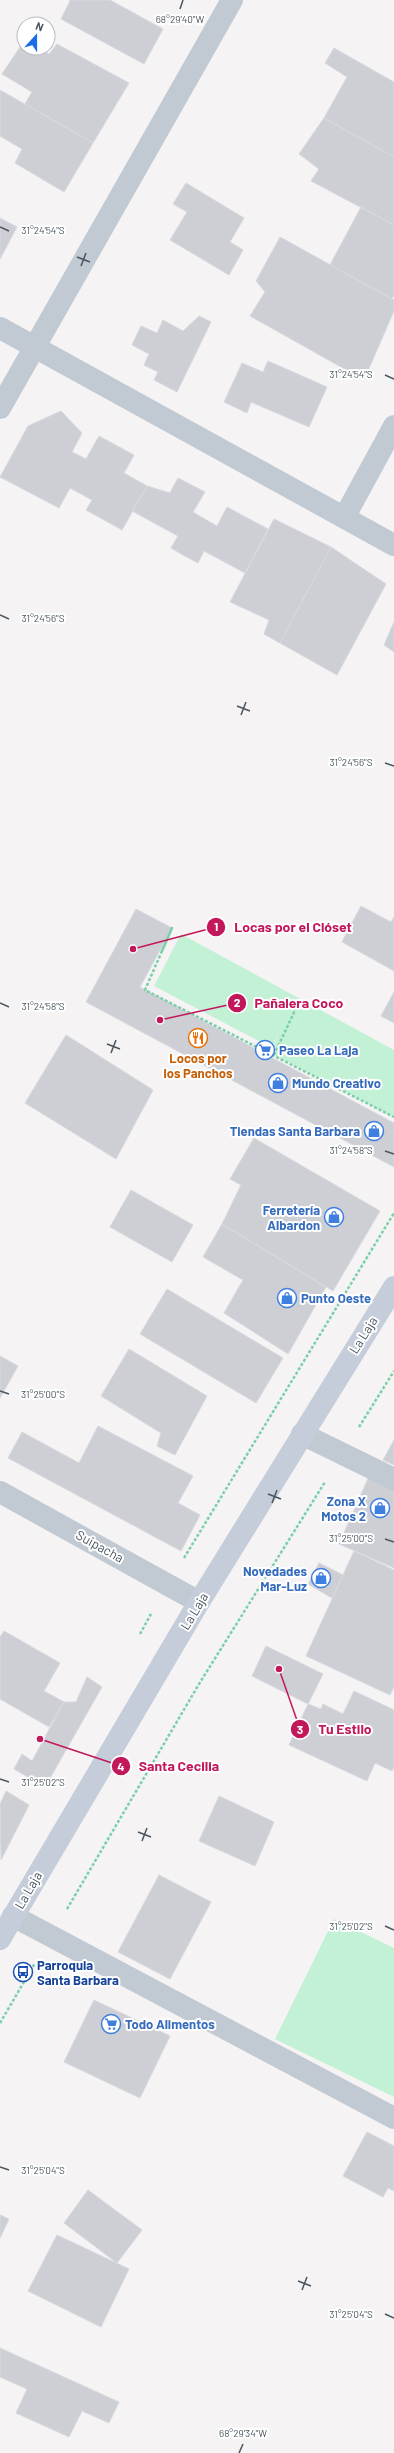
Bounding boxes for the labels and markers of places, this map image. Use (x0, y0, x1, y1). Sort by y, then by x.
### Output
callout: Locas por el Clóset (206, 914, 359, 940)
callout: Pañalera Coco (227, 990, 351, 1016)
restaurant icon: Locos por los Panchos (187, 1027, 209, 1049)
supermarket icon: Paseo La Laja (254, 1039, 276, 1061)
place label: Paseo La Laja (279, 1042, 359, 1058)
place label: Locos por los Panchos (164, 1050, 233, 1081)
shop icon: Mundo Creativo (267, 1072, 289, 1094)
place label: Mundo Creativo (292, 1075, 381, 1091)
shop icon: Tiendas Santa Barbara (363, 1120, 385, 1142)
place label: Tiendas Santa Barbara (230, 1123, 360, 1139)
place label: Ferretería Albardon (263, 1202, 320, 1233)
shop icon: Ferretería Albardon (323, 1206, 345, 1228)
shop icon: Punto Oeste (276, 1287, 298, 1309)
place label: Punto Oeste (301, 1290, 371, 1306)
place label: Zona X Motos 2 (321, 1493, 366, 1524)
shop icon: Zona X Motos 2 (369, 1497, 391, 1519)
place label: Novedades Mar-Luz (243, 1563, 307, 1594)
shop icon: Novedades Mar-Luz (310, 1567, 332, 1589)
callout: Tu Estilo (290, 1716, 379, 1742)
callout: Santa Cecilia (111, 1753, 228, 1779)
place label: Parroquia Santa Barbara (37, 1957, 119, 1988)
bus stop icon: Parroquia Santa Barbara (12, 1961, 34, 1983)
supermarket icon: Todo Alimentos (100, 2013, 122, 2035)
place label: Todo Alimentos (125, 2016, 215, 2032)

